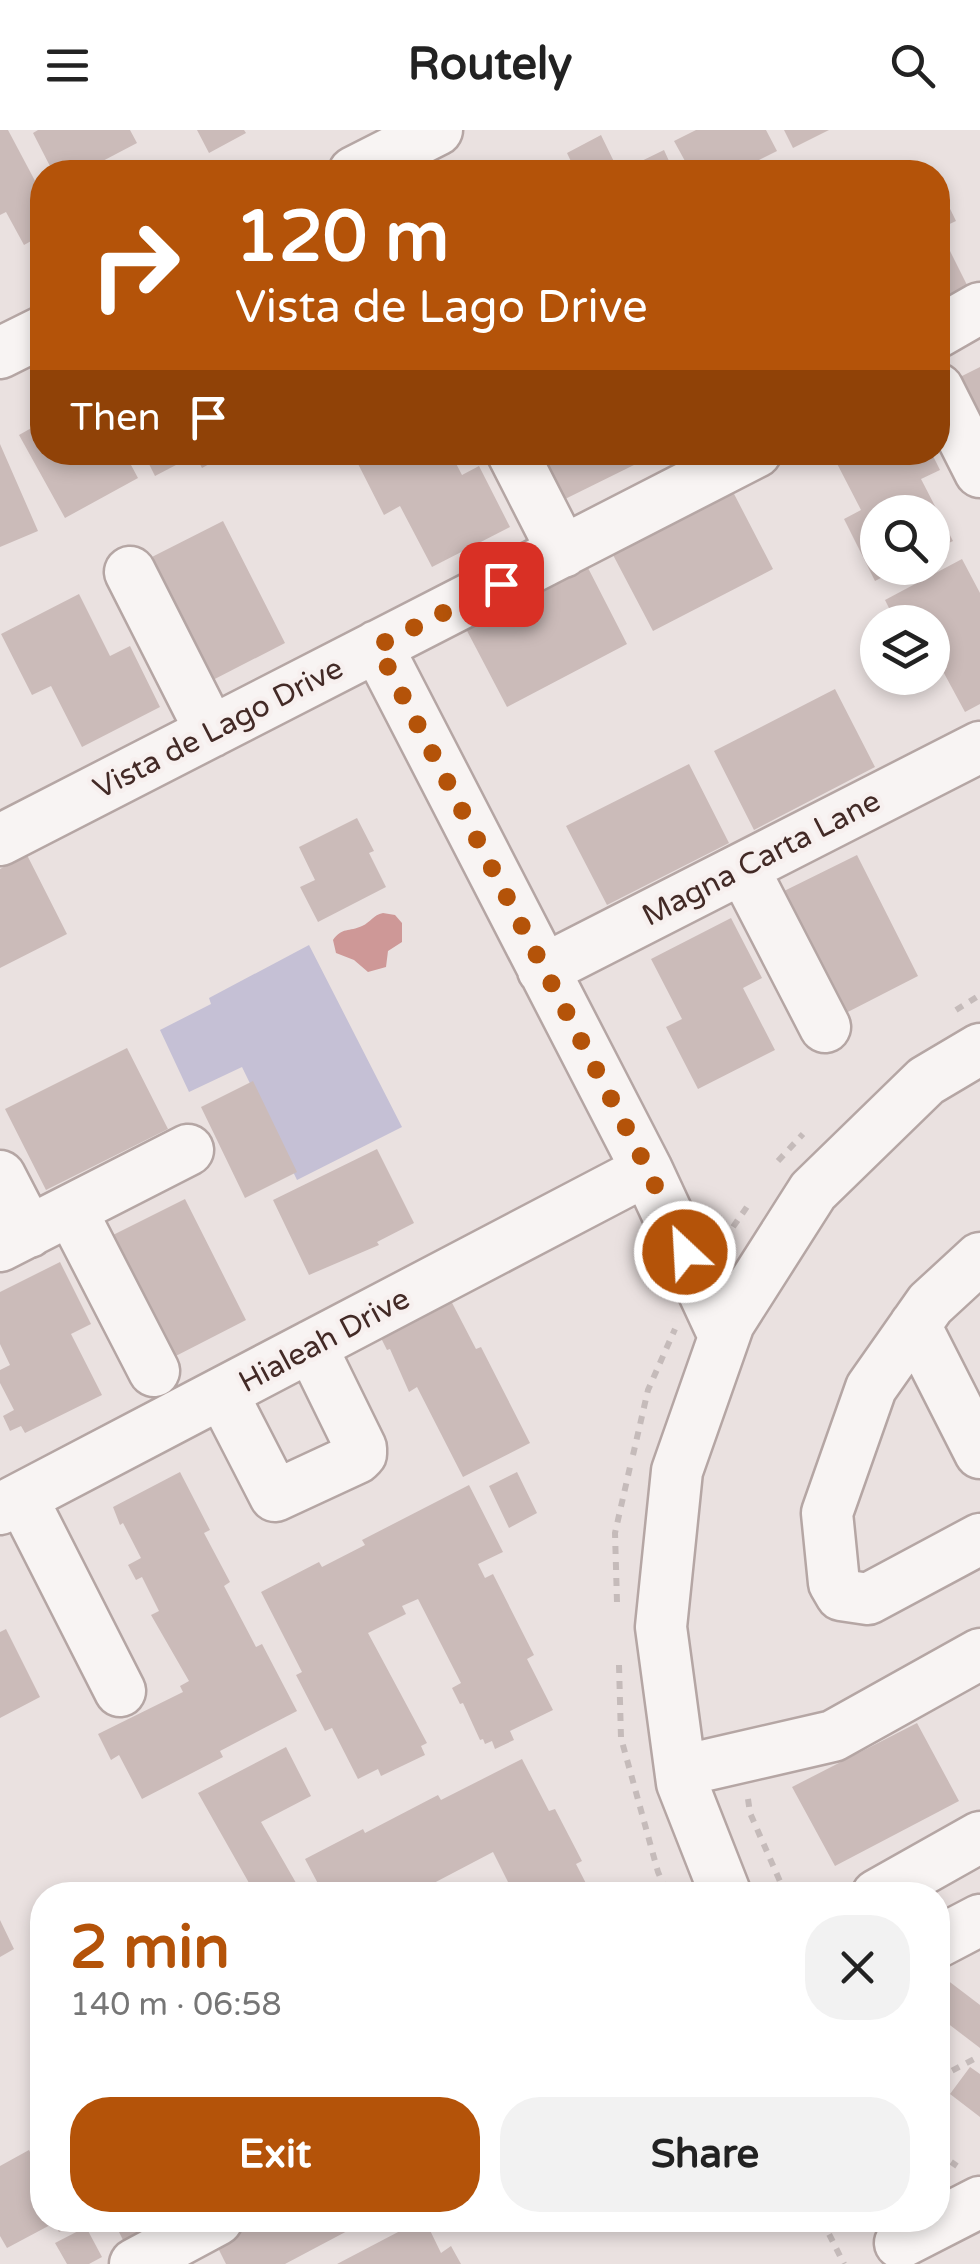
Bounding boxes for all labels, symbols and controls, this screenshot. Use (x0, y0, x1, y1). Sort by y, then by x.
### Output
icon: menu (40, 38, 95, 93)
text: Routely (408, 38, 572, 92)
icon: search (885, 38, 940, 93)
text: 120 m (235, 196, 449, 280)
icon: right (70, 200, 200, 330)
text: Vista de Lago Drive (235, 281, 648, 335)
icon: arrive (181, 390, 236, 445)
text: Then (70, 395, 161, 441)
map controls (860, 495, 950, 695)
button: search (860, 495, 950, 585)
pin (459, 542, 544, 627)
icon: arrive (474, 557, 529, 612)
button: layers (860, 605, 950, 695)
street label: Vista de Lago Drive (87, 650, 349, 807)
street label: Magna Carta Lane (636, 782, 887, 934)
position arrow (633, 1200, 737, 1304)
street label: Hialeah Drive (233, 1280, 416, 1401)
text: 2 min (70, 1912, 230, 1984)
button: close (805, 1915, 910, 2020)
text: 140 m · 06:58 (70, 1986, 282, 2024)
button: Exit (70, 2097, 480, 2212)
button: Share (500, 2097, 910, 2212)

